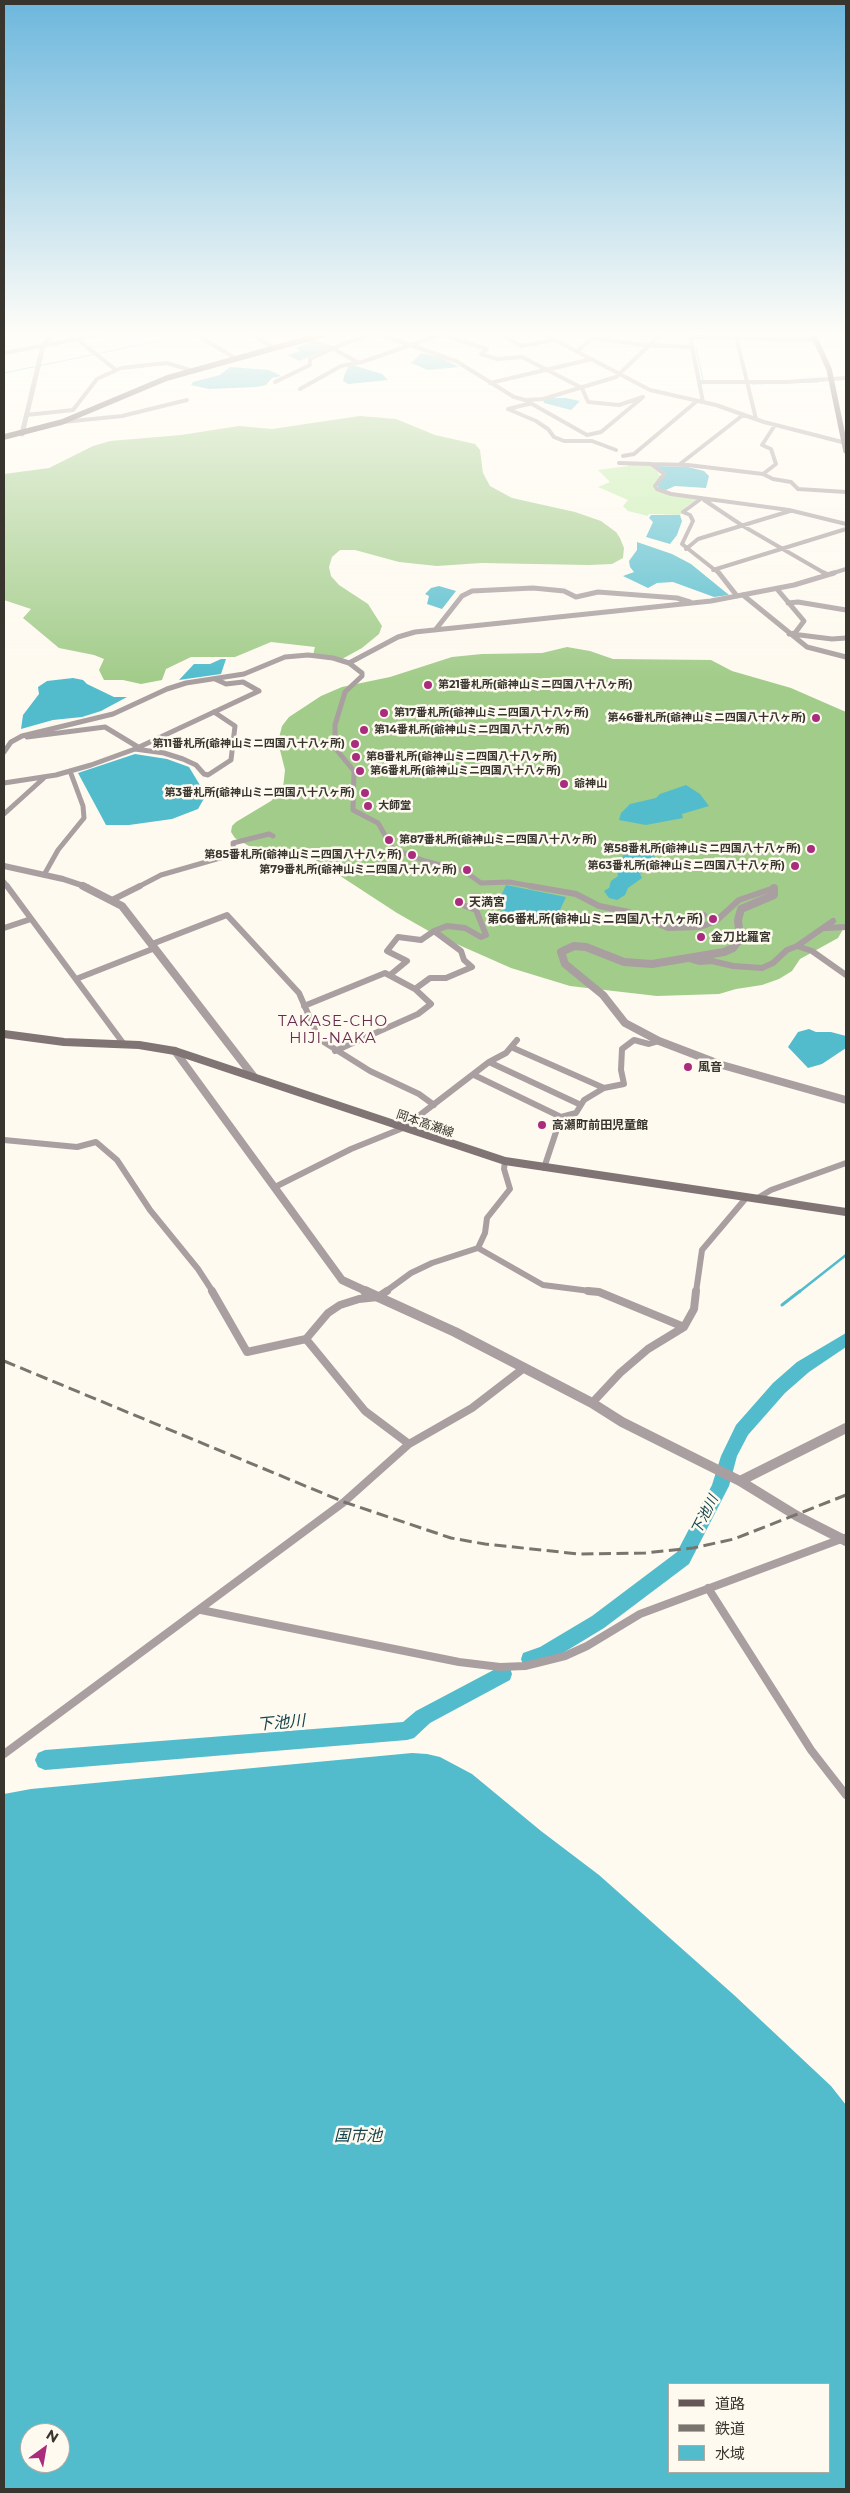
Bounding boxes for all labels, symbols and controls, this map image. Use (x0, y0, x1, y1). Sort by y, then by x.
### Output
place label: 第21番札所(爺神山ミニ四国八十八ヶ所) (438, 678, 633, 692)
marker: 第21番札所(爺神山ミニ四国八十八ヶ所) (422, 679, 434, 691)
place label: 第17番札所(爺神山ミニ四国八十八ヶ所) (394, 706, 589, 720)
marker: 第17番札所(爺神山ミニ四国八十八ヶ所) (378, 707, 390, 719)
place label: 第46番札所(爺神山ミニ四国八十八ヶ所) (608, 711, 806, 725)
marker: 第46番札所(爺神山ミニ四国八十八ヶ所) (810, 712, 822, 724)
place label: 第14番札所(爺神山ミニ四国八十八ヶ所) (374, 723, 570, 737)
marker: 第14番札所(爺神山ミニ四国八十八ヶ所) (358, 724, 370, 736)
place label: 第11番札所(爺神山ミニ四国八十八ヶ所) (153, 737, 345, 751)
marker: 第11番札所(爺神山ミニ四国八十八ヶ所) (349, 738, 361, 750)
place label: 第8番札所(爺神山ミニ四国八十八ヶ所) (366, 750, 557, 764)
marker: 第8番札所(爺神山ミニ四国八十八ヶ所) (350, 751, 362, 763)
place label: 第6番札所(爺神山ミニ四国八十八ヶ所) (370, 764, 561, 778)
marker: 第6番札所(爺神山ミニ四国八十八ヶ所) (354, 765, 366, 777)
place label: 爺神山 (574, 777, 607, 791)
marker: 爺神山 (558, 778, 570, 790)
place label: 第3番札所(爺神山ミニ四国八十八ヶ所) (165, 786, 355, 800)
marker: 第3番札所(爺神山ミニ四国八十八ヶ所) (359, 787, 371, 799)
place label: 大師堂 (378, 799, 411, 813)
marker: 大師堂 (362, 800, 374, 812)
place label: 第87番札所(爺神山ミニ四国八十八ヶ所) (399, 833, 597, 847)
marker: 第87番札所(爺神山ミニ四国八十八ヶ所) (383, 834, 395, 846)
place label: 第58番札所(爺神山ミニ四国八十八ヶ所) (603, 842, 801, 856)
marker: 第58番札所(爺神山ミニ四国八十八ヶ所) (805, 843, 817, 855)
place label: 第85番札所(爺神山ミニ四国八十八ヶ所) (204, 848, 402, 862)
marker: 第85番札所(爺神山ミニ四国八十八ヶ所) (406, 849, 418, 861)
place label: 第63番札所(爺神山ミニ四国八十八ヶ所) (588, 859, 785, 873)
marker: 第63番札所(爺神山ミニ四国八十八ヶ所) (789, 860, 801, 872)
place label: 第79番札所(爺神山ミニ四国八十八ヶ所) (259, 863, 457, 877)
marker: 第79番札所(爺神山ミニ四国八十八ヶ所) (461, 864, 473, 876)
place label: 天満宮 (469, 895, 505, 909)
marker: 天満宮 (453, 896, 465, 908)
place label: 第66番札所(爺神山ミニ四国八十八ヶ所) (487, 912, 703, 926)
marker: 第66番札所(爺神山ミニ四国八十八ヶ所) (707, 913, 719, 925)
place label: 金刀比羅宮 (711, 930, 771, 944)
marker: 金刀比羅宮 (695, 931, 707, 943)
district label: TAKASE-CHO HIJI-NAKA (277, 1013, 389, 1048)
place label: 風音 (698, 1060, 722, 1074)
marker: 風音 (682, 1061, 694, 1073)
street label: 岡本高瀬線 (394, 1107, 456, 1141)
place label: 高瀬町前田児童館 (552, 1118, 648, 1132)
marker: 高瀬町前田児童館 (536, 1119, 548, 1131)
water label: 下池川 (688, 1492, 722, 1538)
water label: 下池川 (256, 1711, 306, 1735)
water label: 国市池 (334, 2126, 382, 2146)
legend (668, 2383, 830, 2473)
text: 道路 (715, 2394, 745, 2413)
text: 鉄道 (715, 2419, 745, 2438)
north arrow (20, 2423, 70, 2473)
text: N (43, 2425, 62, 2447)
text: 水域 (715, 2444, 745, 2463)

